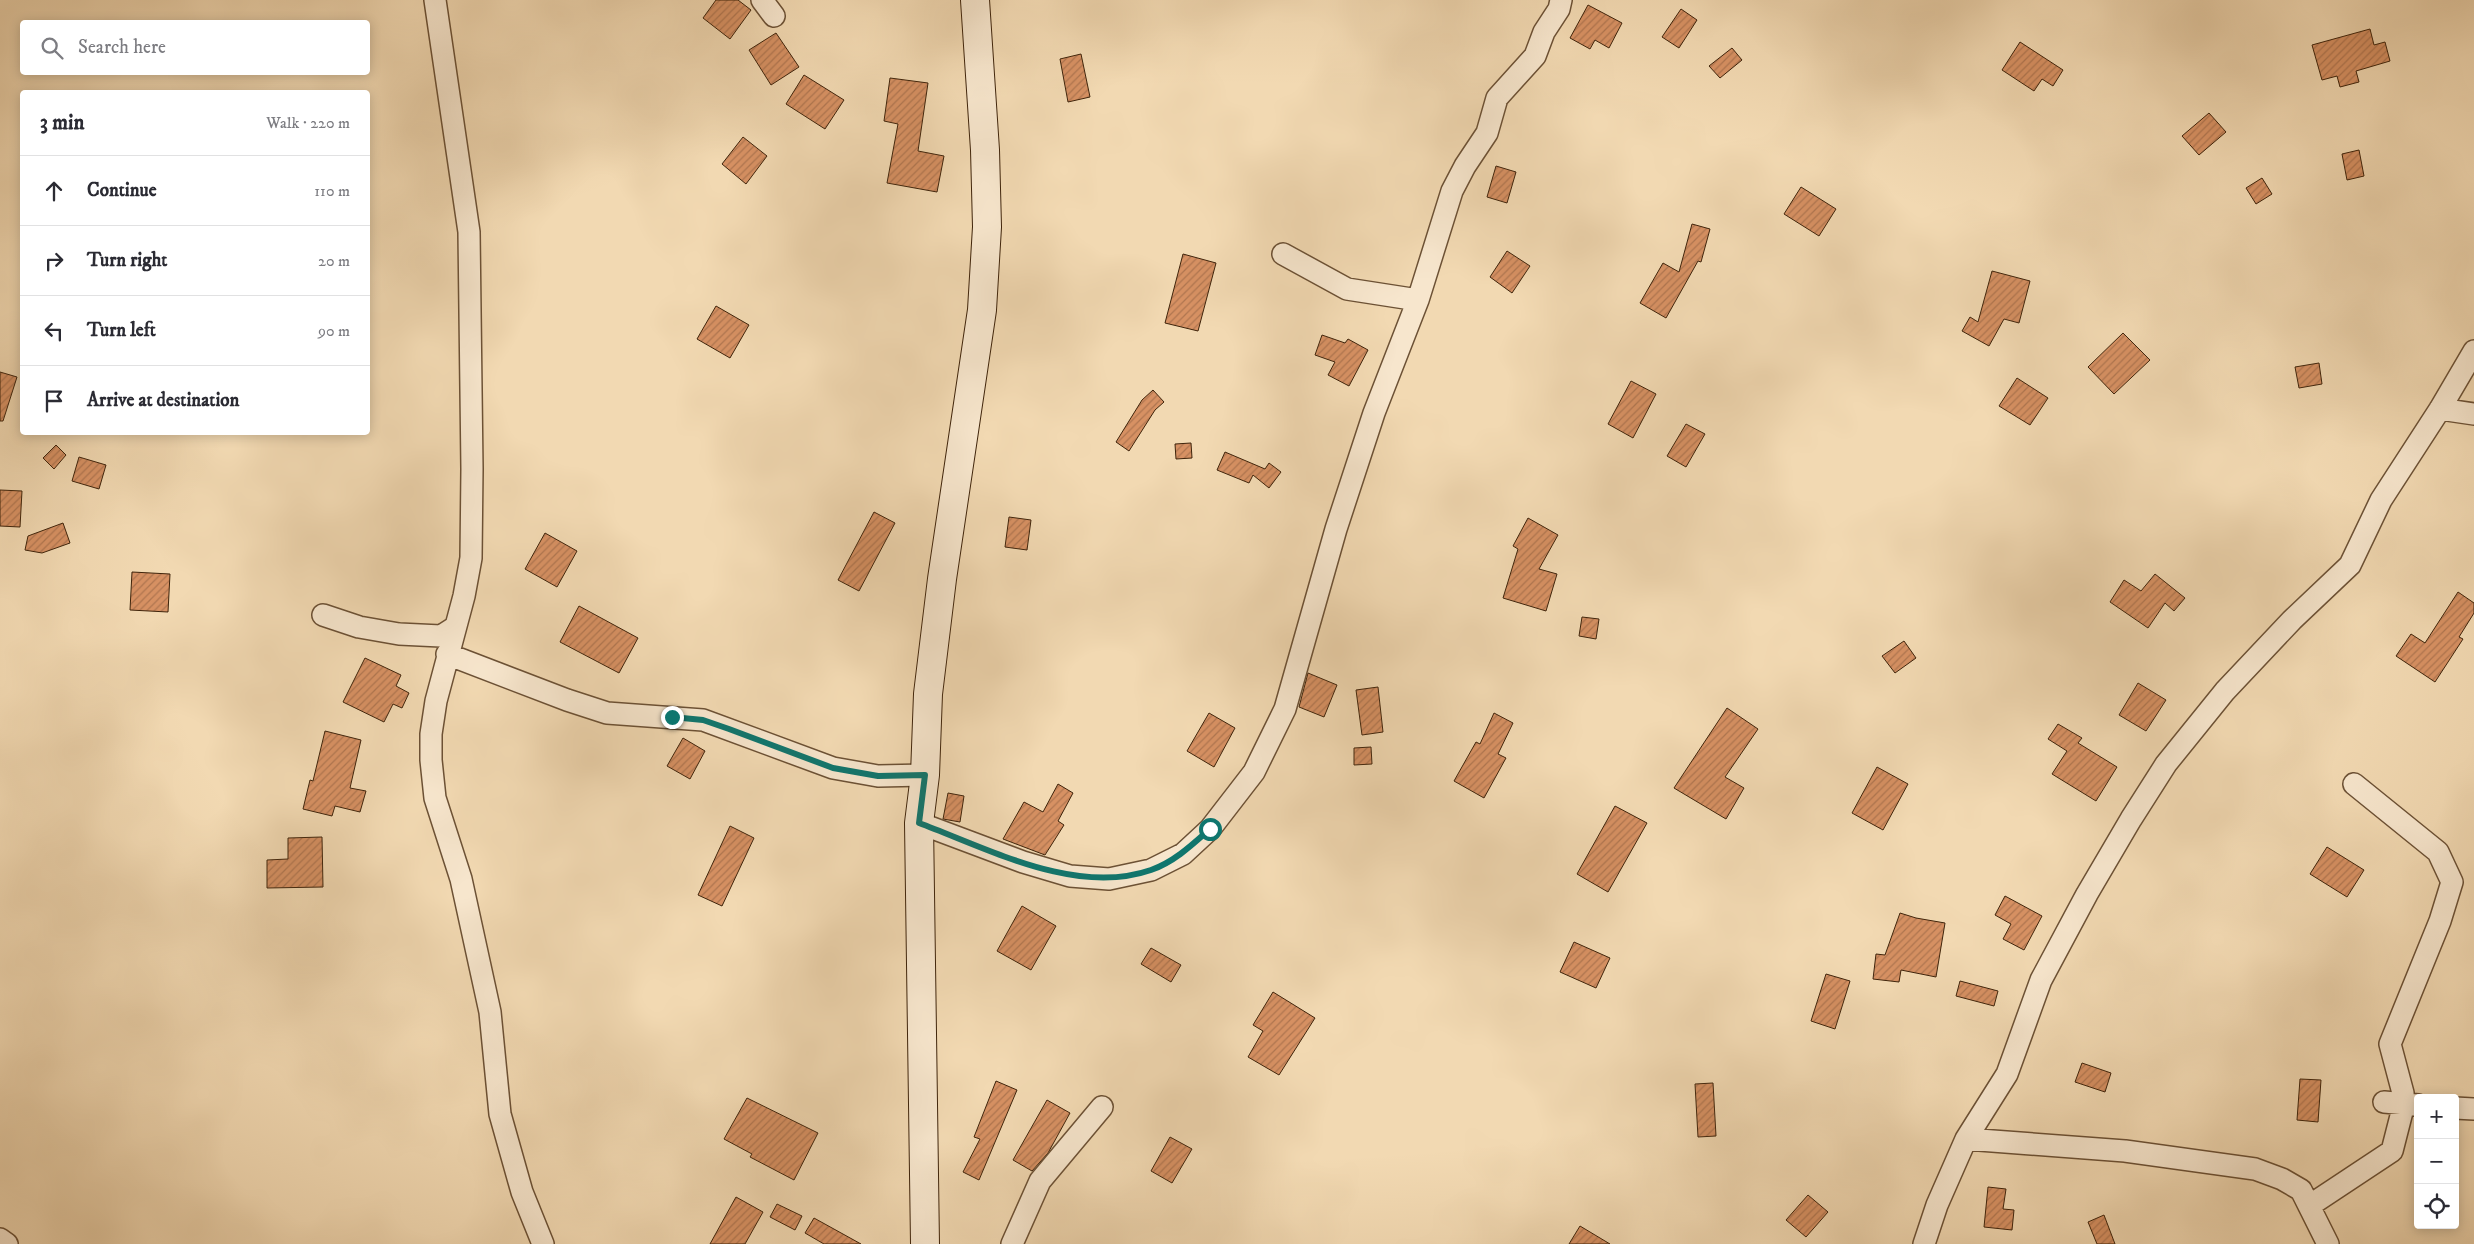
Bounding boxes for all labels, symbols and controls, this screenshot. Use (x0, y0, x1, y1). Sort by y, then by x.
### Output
search box (20, 20, 370, 75)
icon: search (38, 34, 66, 62)
text: Search here (78, 36, 166, 59)
text: 3 min (40, 110, 85, 136)
text: Walk · 220 m (266, 113, 350, 133)
icon: ahead (40, 177, 68, 205)
text: Continue (87, 179, 157, 202)
text: 110 m (314, 181, 350, 201)
icon: right (40, 247, 68, 275)
text: Turn right (87, 249, 167, 272)
text: 20 m (318, 251, 350, 271)
icon: left (40, 317, 68, 345)
text: Turn left (87, 319, 156, 342)
text: 90 m (318, 321, 350, 341)
icon: arrive (40, 387, 68, 415)
text: Arrive at destination (87, 389, 239, 412)
route end (661, 706, 684, 729)
route start (1199, 818, 1222, 841)
map controls (2414, 1094, 2459, 1229)
button: + (2414, 1094, 2459, 1139)
button: − (2414, 1139, 2459, 1184)
button: locate (2414, 1184, 2459, 1229)

